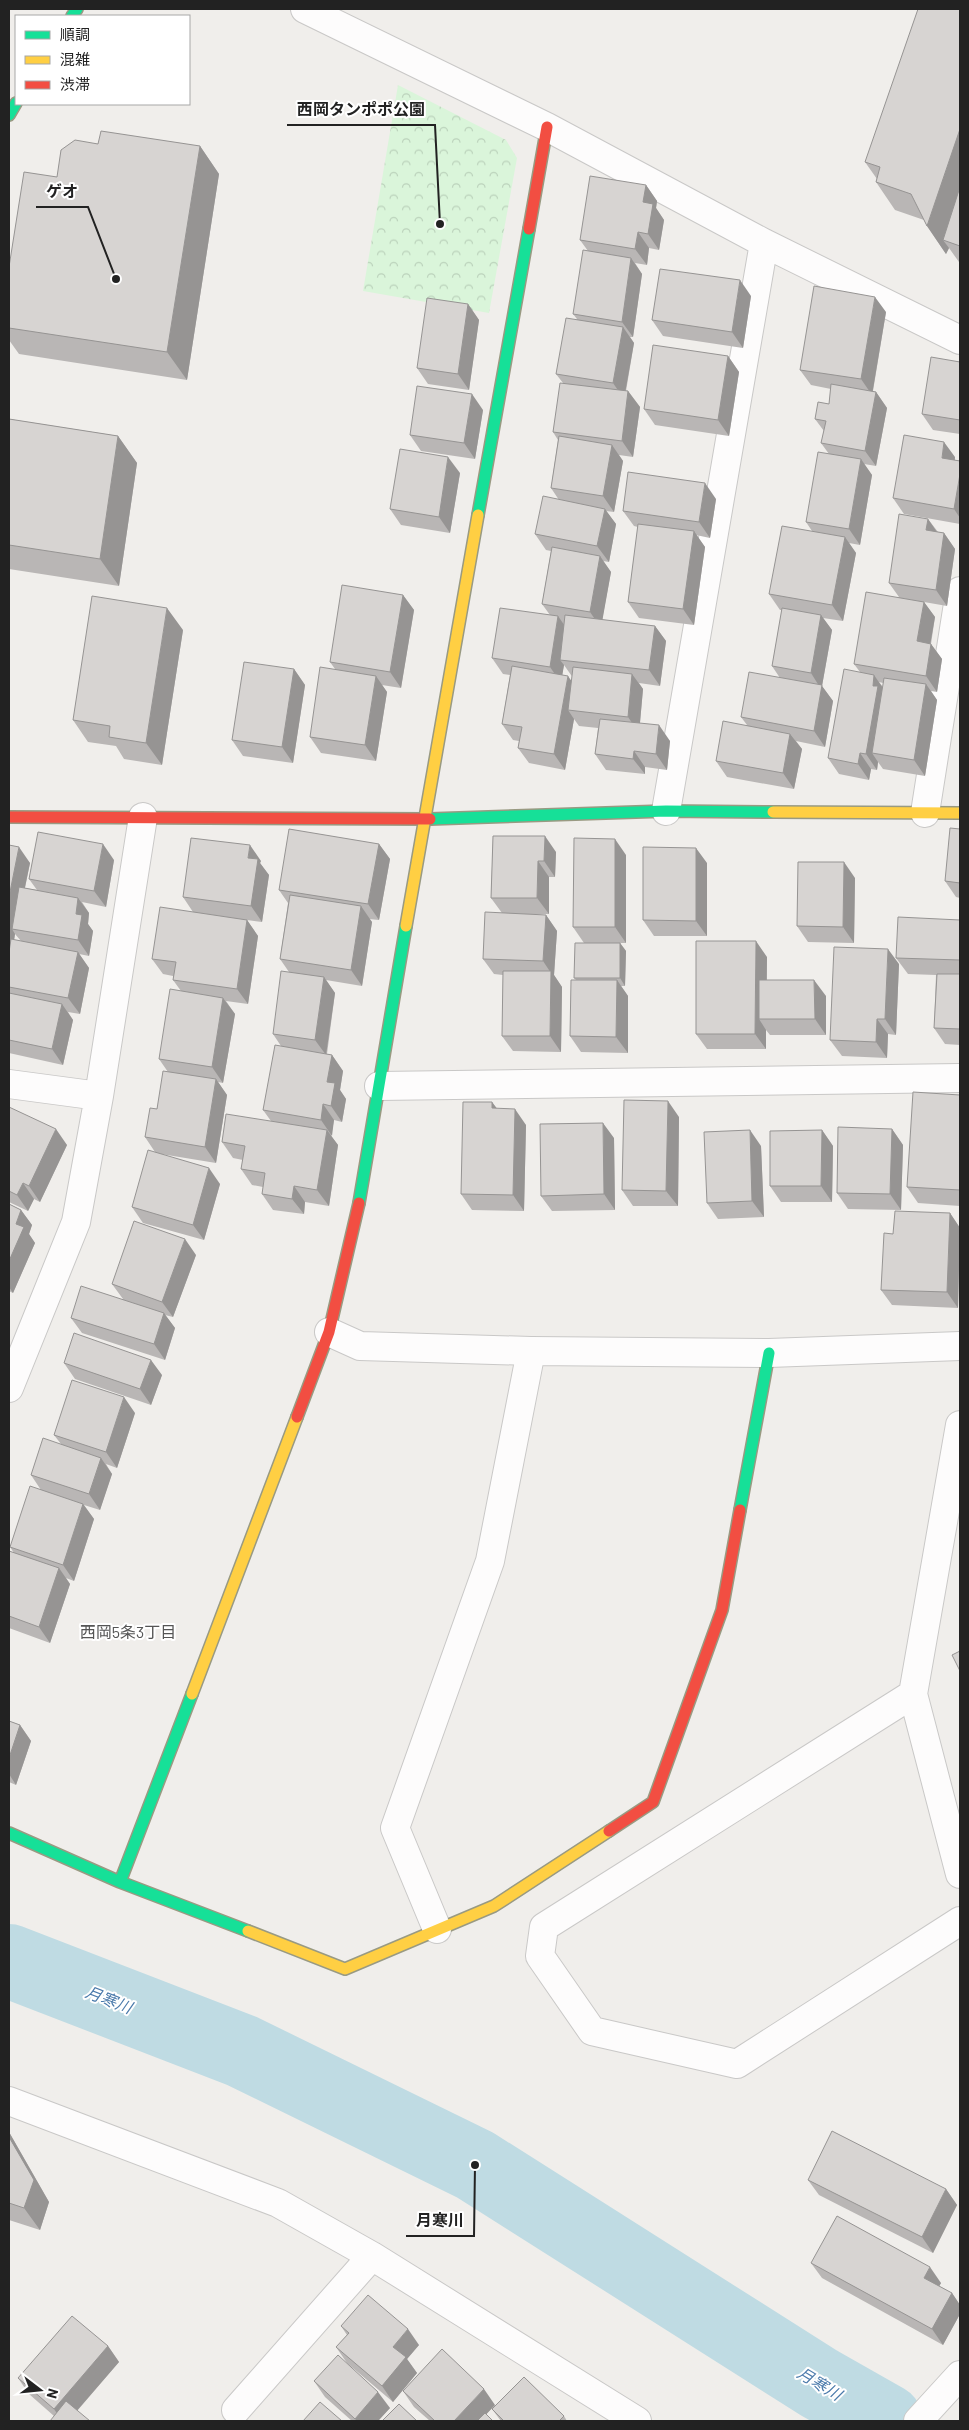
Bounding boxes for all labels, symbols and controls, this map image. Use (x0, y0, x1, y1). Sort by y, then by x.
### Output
legend (15, 15, 190, 105)
text: 順調 (60, 25, 90, 43)
text: 混雑 (60, 50, 90, 68)
text: 渋滞 (60, 75, 90, 93)
callout: 西岡タンポポ公園 (287, 94, 435, 125)
text: 西岡タンポポ公園 (297, 99, 425, 118)
callout: ゲオ (36, 176, 88, 207)
text: ゲオ (46, 181, 78, 200)
district label: 西岡5条3丁目 (80, 1622, 176, 1641)
water label: 月寒川 (83, 1982, 137, 2017)
callout: 月寒川 (406, 2205, 474, 2236)
text: 月寒川 (416, 2210, 464, 2229)
water label: 月寒川 (795, 2362, 847, 2405)
north arrow (15, 2365, 65, 2415)
text: N (44, 2387, 62, 2401)

